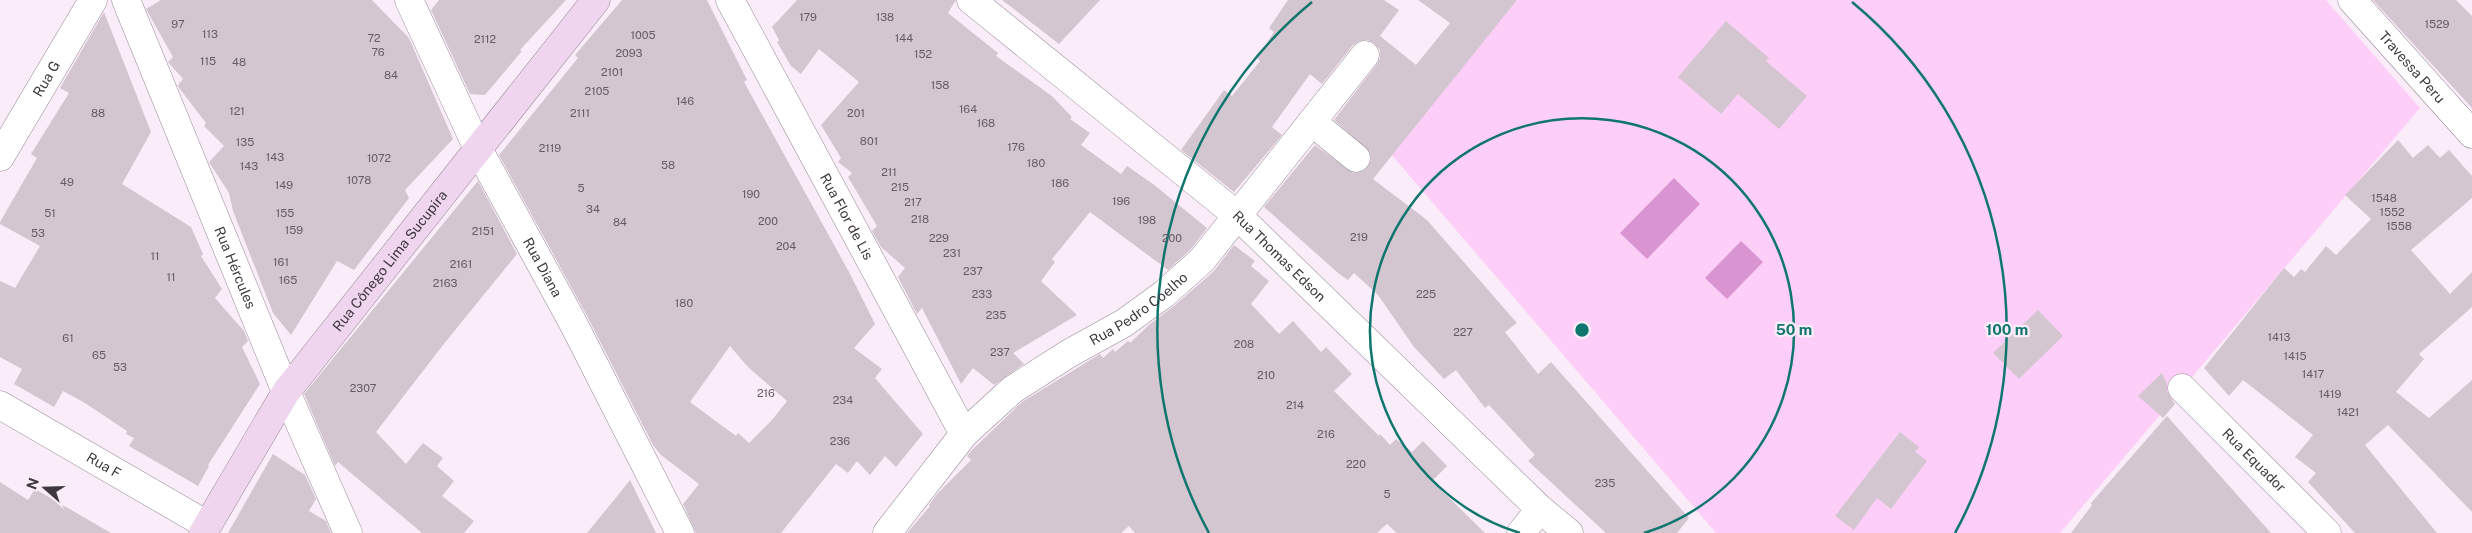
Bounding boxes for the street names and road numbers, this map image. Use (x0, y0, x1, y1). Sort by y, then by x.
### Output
street label: Travessa Peru (2376, 28, 2448, 106)
street label: Rua G (30, 58, 63, 100)
street label: Rua Flor de Lis (817, 171, 877, 262)
street label: Rua Cônego Lima Sucupira (329, 187, 450, 334)
street label: Rua Thomas Edson (1230, 207, 1329, 305)
street label: Rua Hércules (211, 224, 259, 311)
street label: Rua Diana (520, 235, 565, 300)
street label: Rua Pedro Coelho (1087, 269, 1191, 348)
street label: Rua Equador (2219, 425, 2289, 495)
street label: Rua F (84, 449, 124, 481)

